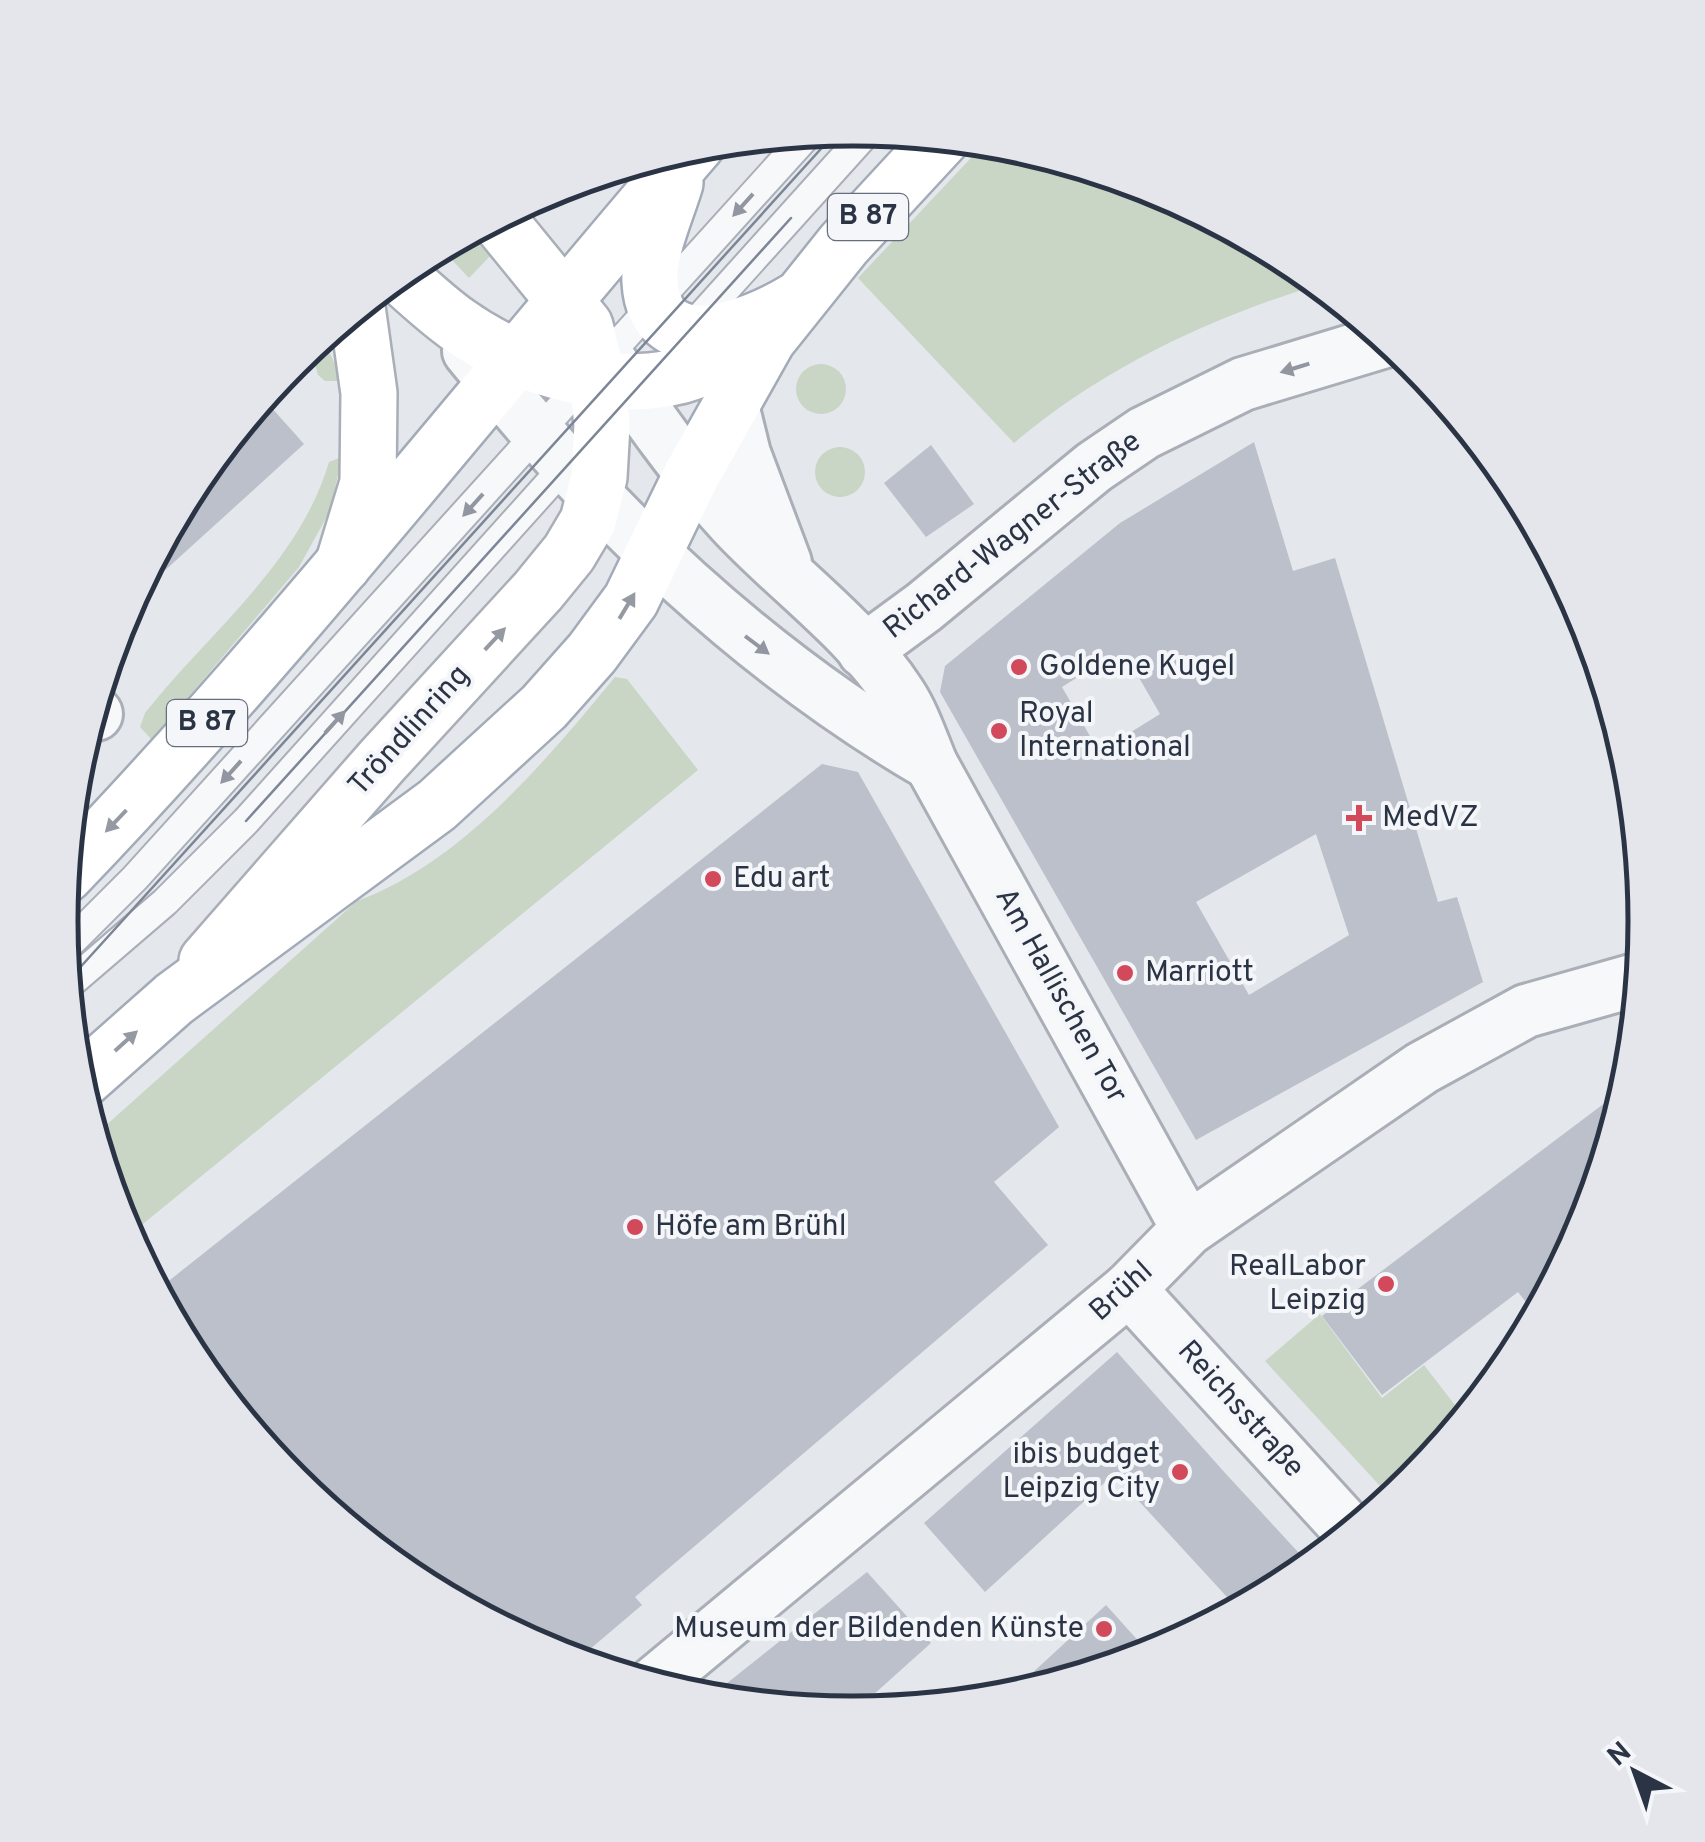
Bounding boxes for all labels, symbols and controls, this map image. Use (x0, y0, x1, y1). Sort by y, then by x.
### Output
one-way arrow (733, 192, 755, 217)
road number: B 87 (828, 194, 908, 240)
one-way arrow (1279, 361, 1309, 376)
street label: Richard-Wagner-Straße (877, 424, 1149, 648)
one-way arrow (462, 492, 484, 517)
one-way arrow (618, 592, 635, 620)
one-way arrow (483, 627, 505, 652)
one-way arrow (744, 635, 770, 655)
place label: Goldene Kugel (1039, 649, 1235, 686)
marker: Goldene Kugel (1008, 656, 1030, 678)
street label: Tröndlinring (341, 658, 479, 804)
place label: Royal International (1019, 696, 1191, 767)
road number: B 87 (167, 700, 247, 746)
one-way arrow (323, 710, 345, 735)
marker: Royal International (988, 720, 1010, 742)
one-way arrow (220, 760, 243, 784)
place label: MedVZ (1382, 800, 1479, 837)
marker: MedVZ (1346, 805, 1372, 831)
one-way arrow (105, 809, 128, 833)
place label: Edu art (733, 861, 830, 898)
marker: Edu art (702, 868, 724, 890)
street label: Am Hallischen Tor (986, 882, 1135, 1110)
place label: Marriott (1145, 955, 1254, 992)
marker: Marriott (1114, 962, 1136, 984)
one-way arrow (113, 1031, 138, 1053)
place label: Höfe am Brühl (655, 1209, 847, 1246)
marker: Höfe am Brühl (624, 1216, 646, 1238)
place label: RealLabor Leipzig (1229, 1249, 1366, 1320)
street label: Brühl (1082, 1254, 1162, 1330)
marker: RealLabor Leipzig (1375, 1273, 1397, 1295)
street label: Reichsstraße (1169, 1334, 1311, 1486)
place label: ibis budget Leipzig City (1002, 1437, 1160, 1508)
marker: ibis budget Leipzig City (1169, 1461, 1191, 1483)
place label: Museum der Bildenden Künste (674, 1611, 1084, 1648)
marker: Museum der Bildenden Künste (1093, 1618, 1115, 1640)
north arrow (1585, 1722, 1685, 1822)
text: N (1601, 1735, 1640, 1776)

